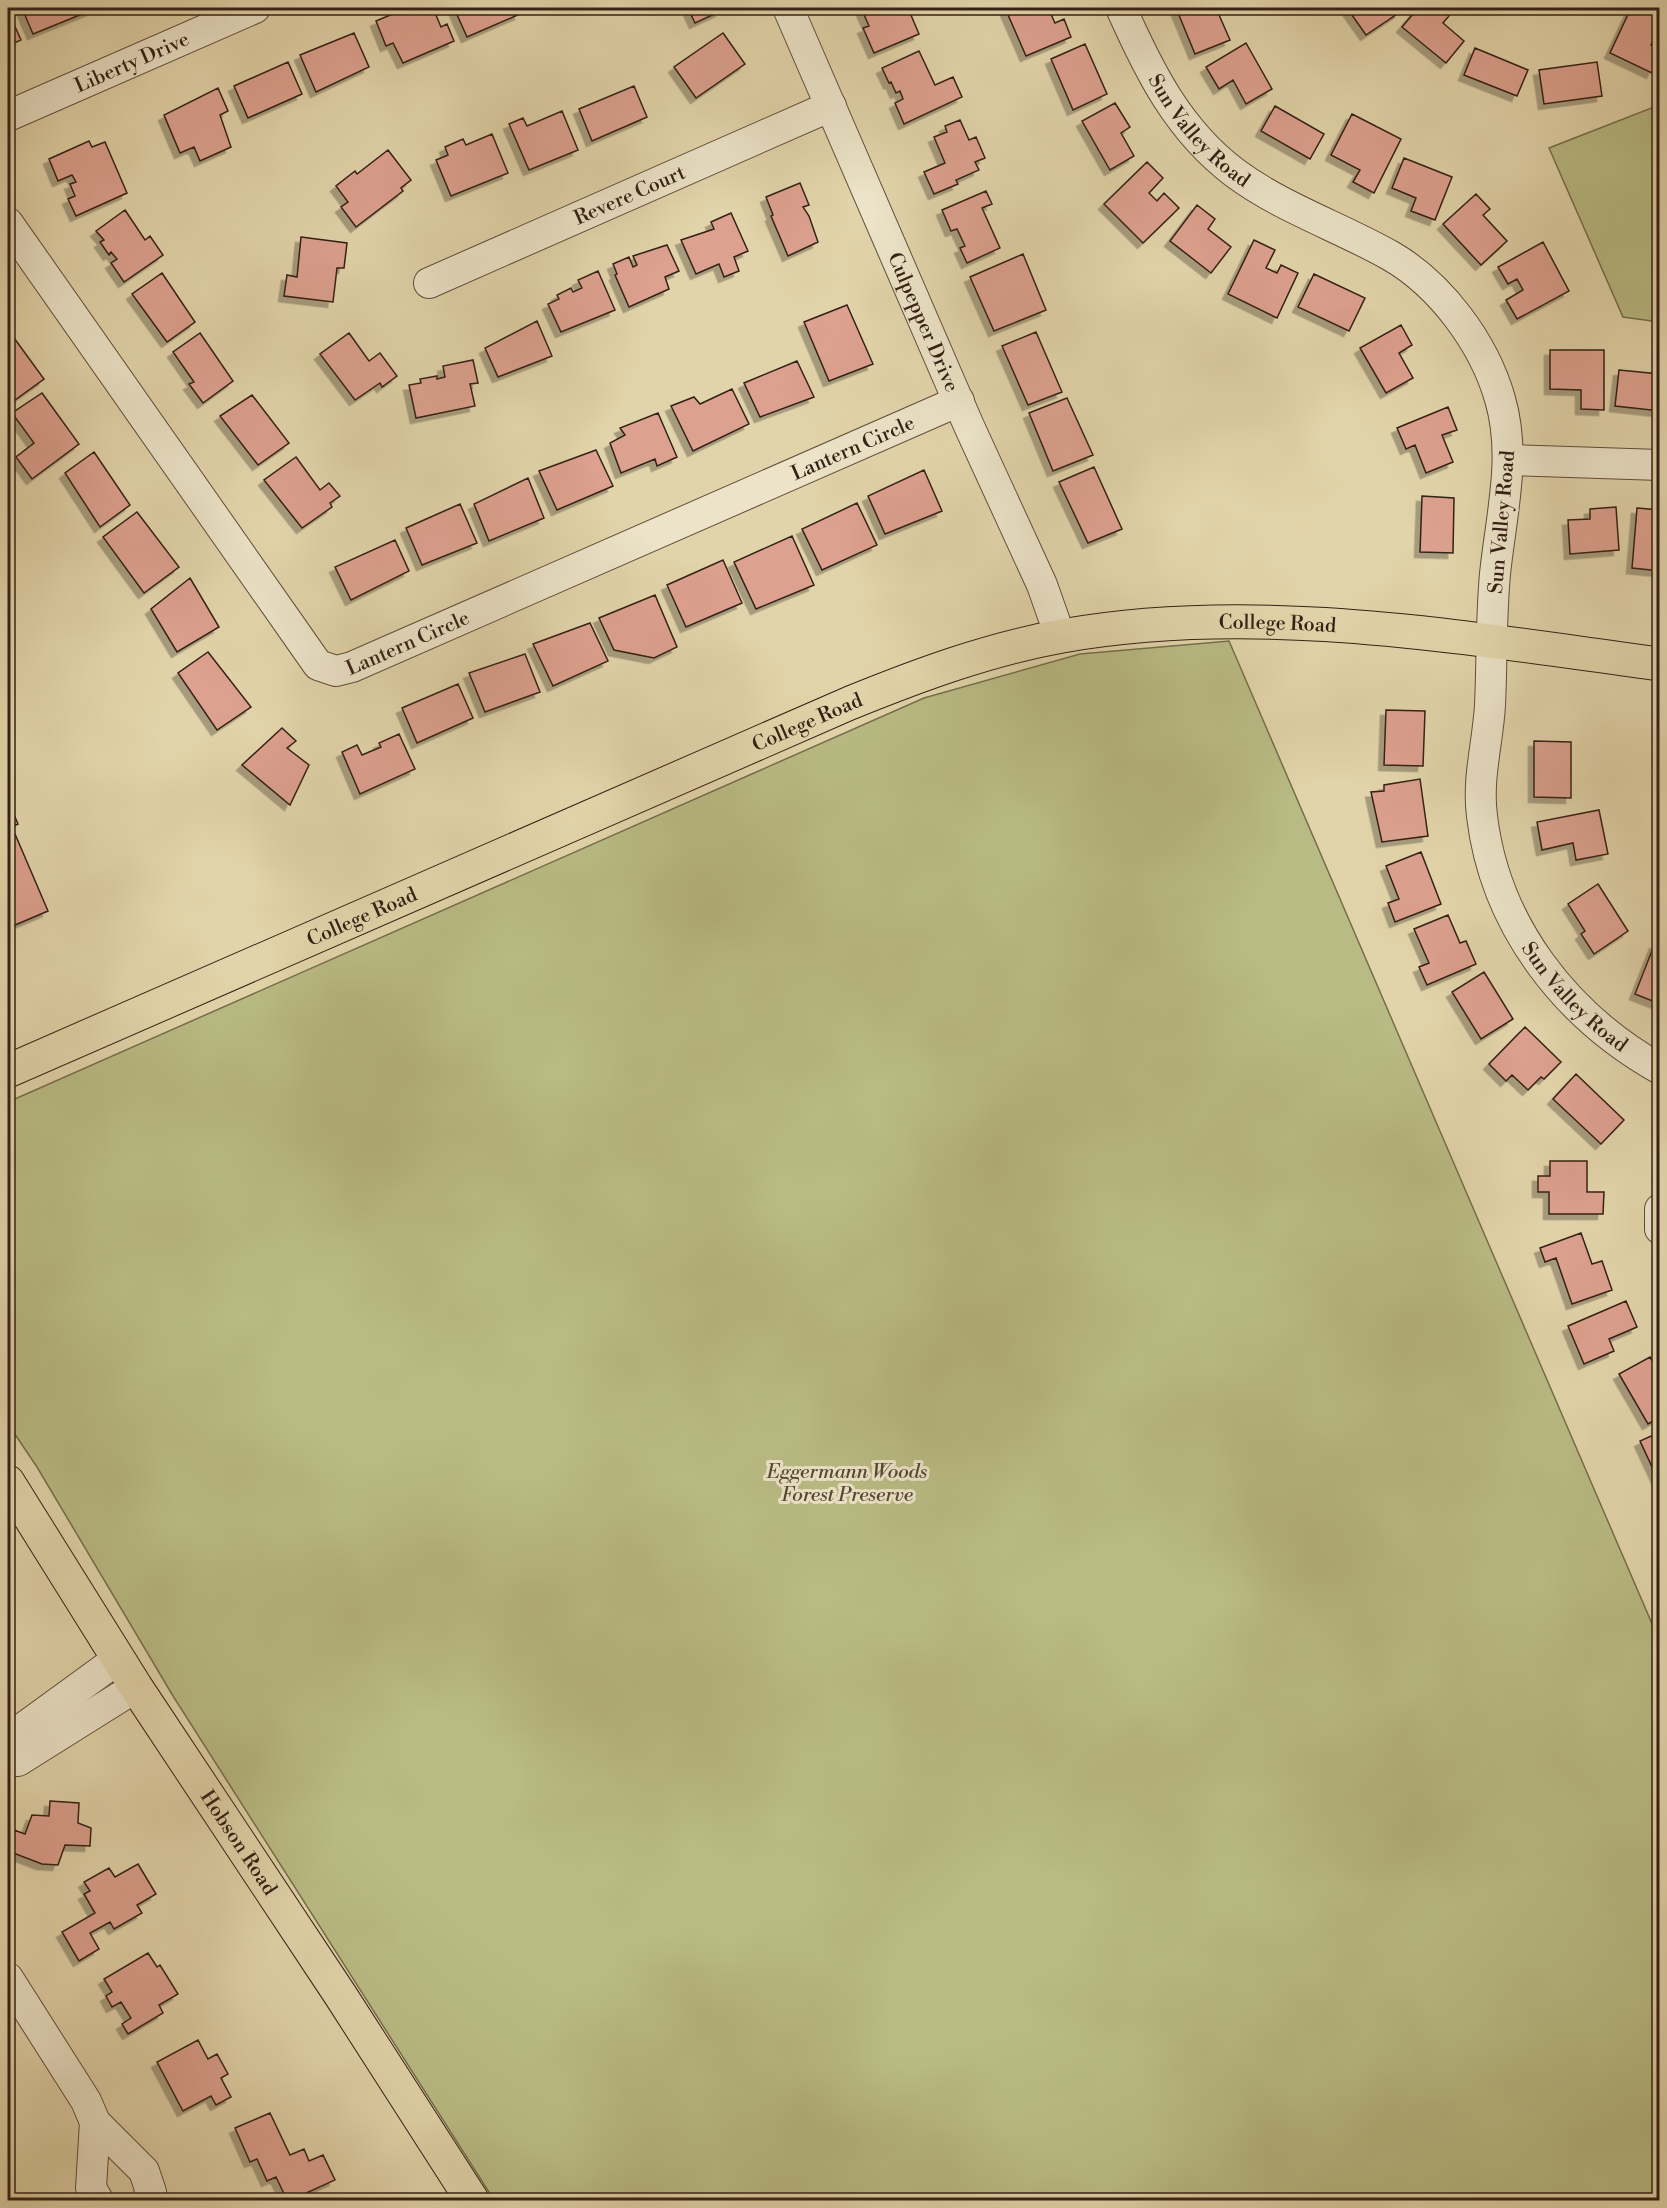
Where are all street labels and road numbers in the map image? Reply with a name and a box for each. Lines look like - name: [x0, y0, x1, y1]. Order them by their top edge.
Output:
- street label: Liberty Drive: [71, 27, 193, 99]
- street label: Sun Valley Road: [1142, 70, 1255, 194]
- street label: Revere Court: [571, 161, 689, 232]
- street label: Culpepper Drive: [881, 249, 964, 396]
- street label: Lantern Circle: [788, 411, 919, 487]
- street label: Sun Valley Road: [1484, 449, 1521, 595]
- street label: Lantern Circle: [343, 606, 474, 682]
- street label: College Road: [1219, 611, 1338, 639]
- street label: College Road: [749, 688, 867, 758]
- street label: College Road: [303, 883, 422, 953]
- street label: Sun Valley Road: [1515, 938, 1632, 1059]
- street label: Hobson Road: [194, 1786, 282, 1901]

